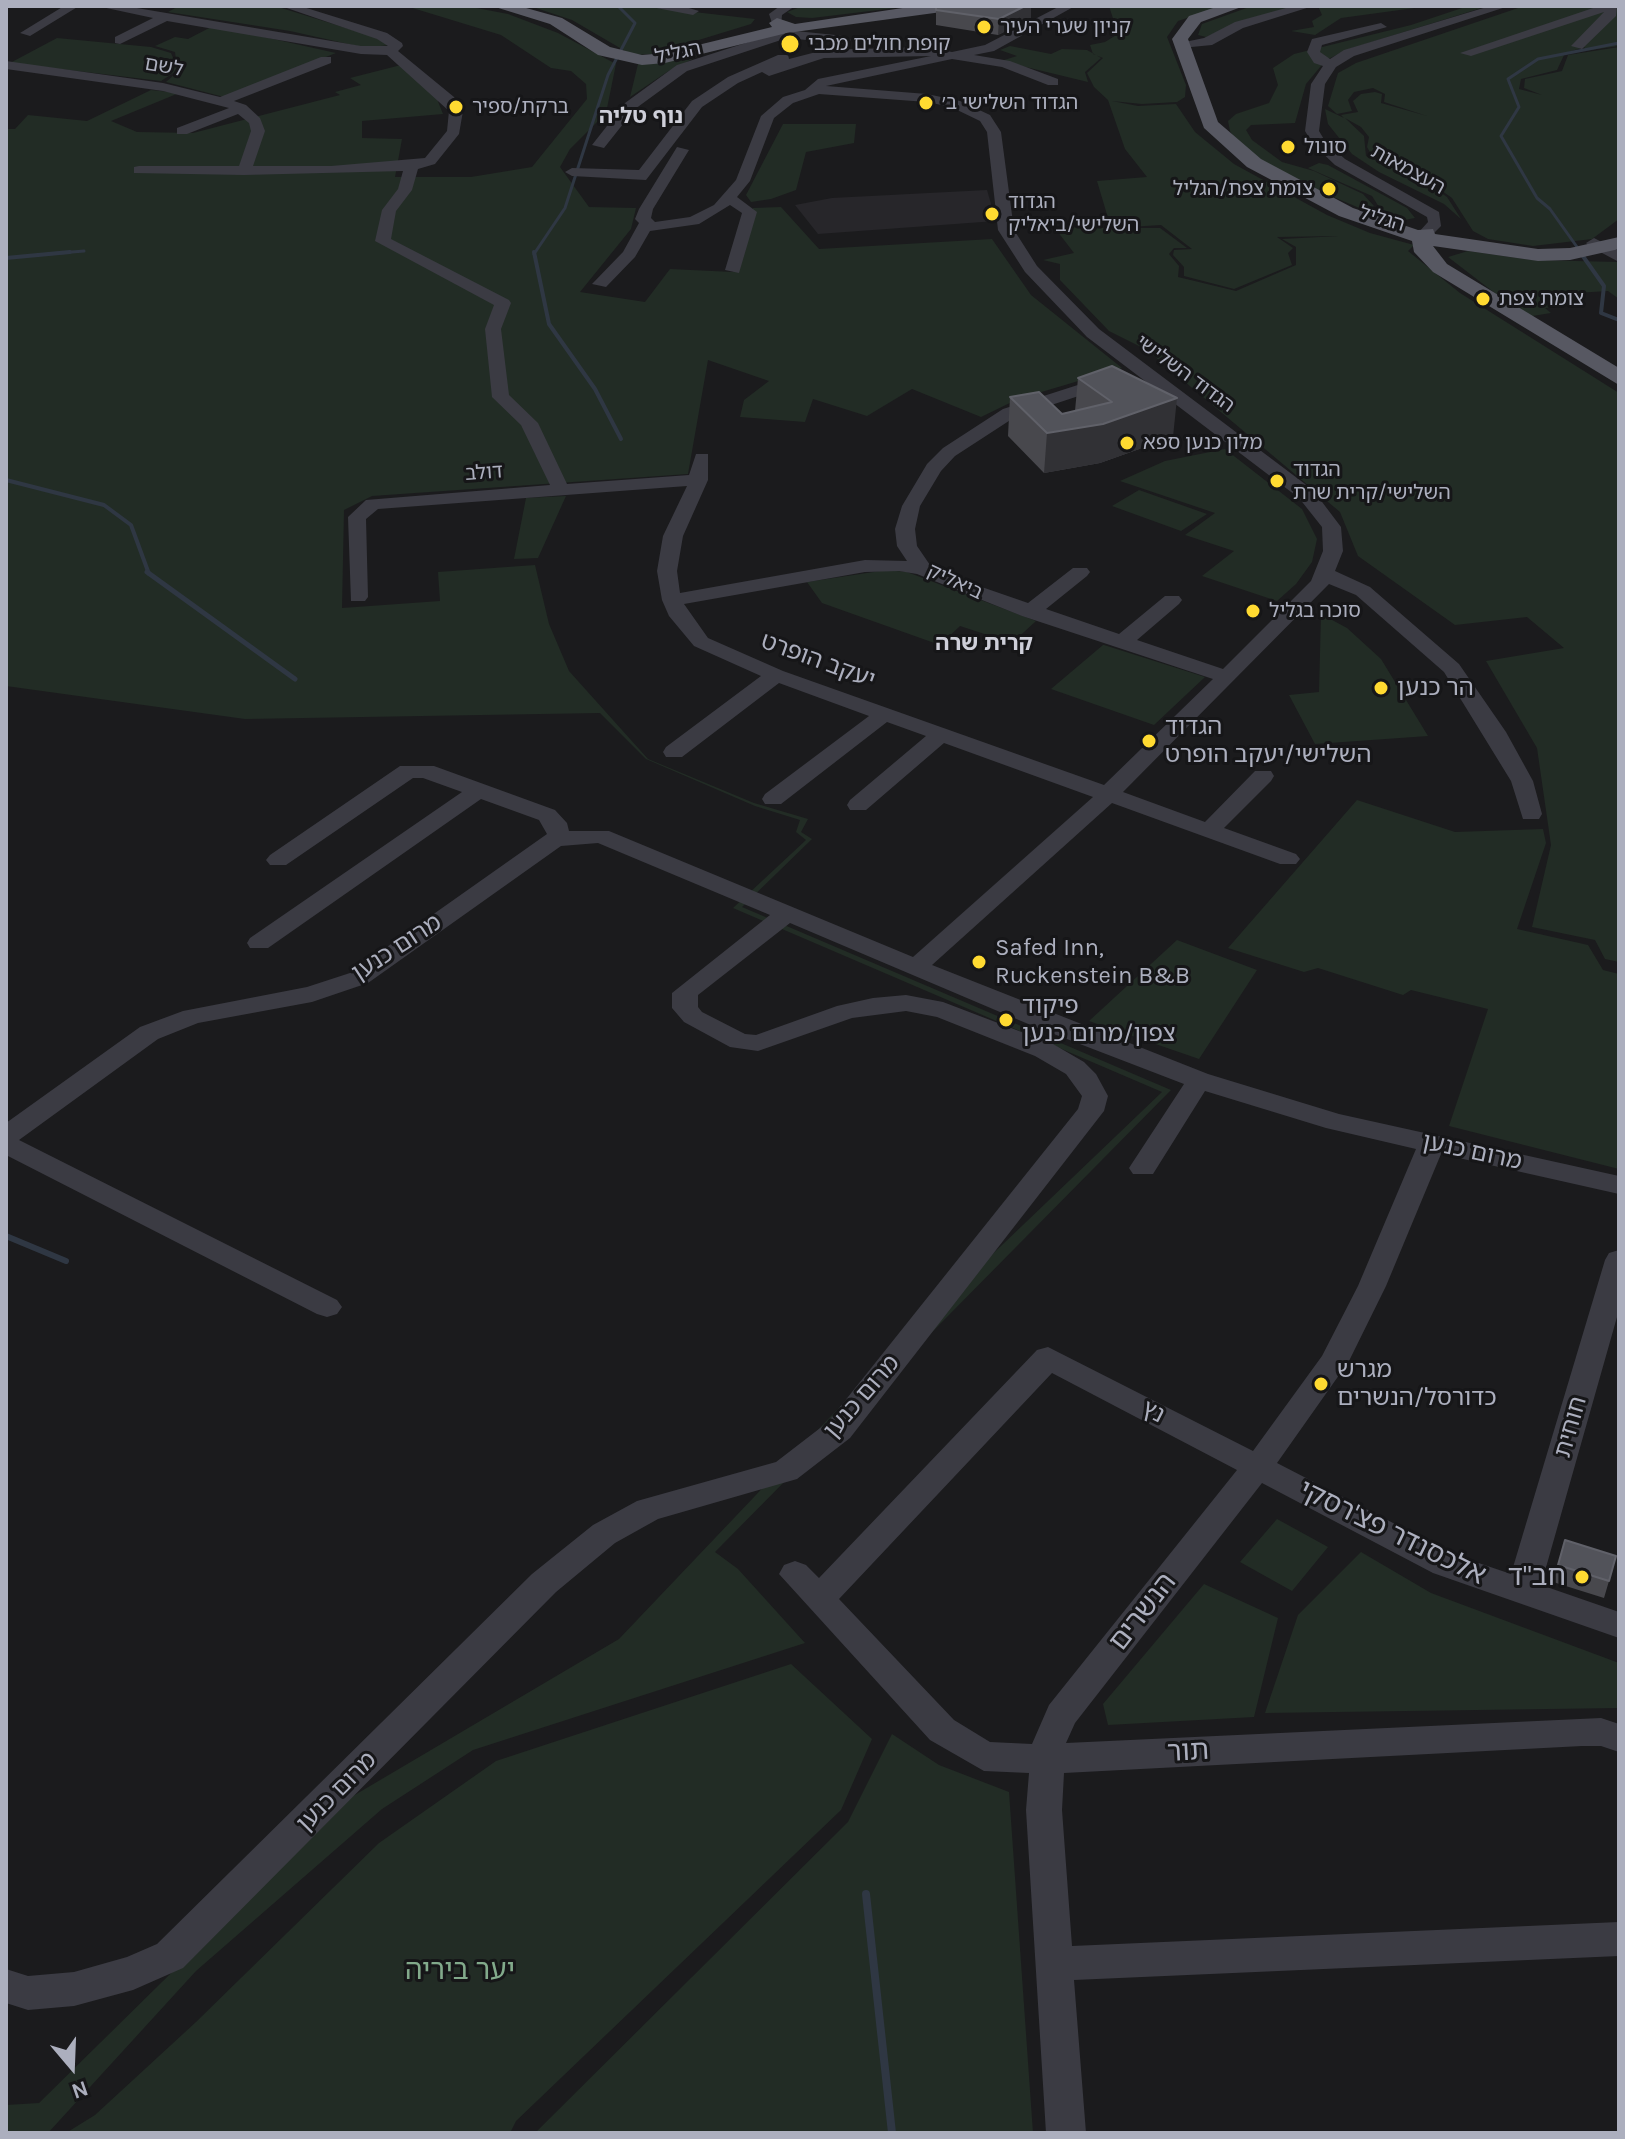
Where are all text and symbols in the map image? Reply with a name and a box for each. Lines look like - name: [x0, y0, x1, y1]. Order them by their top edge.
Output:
- place label: קניון שערי העיר: [1000, 15, 1131, 39]
- marker: קניון שערי העיר: [975, 18, 993, 36]
- place label: קופת חולים מכבי: [808, 32, 950, 56]
- marker: קופת חולים מכבי: [779, 33, 801, 55]
- street label: הגליל: [653, 36, 703, 70]
- street label: לשם: [143, 52, 185, 82]
- place label: הגדוד השלישי ב׳: [942, 91, 1078, 115]
- marker: הגדוד השלישי ב׳: [917, 94, 935, 112]
- place label: ברקת/ספיר: [472, 95, 569, 119]
- marker: ברקת/ספיר: [447, 98, 465, 116]
- district label: נוף טליה: [599, 104, 683, 130]
- place label: סונול: [1304, 135, 1347, 159]
- marker: סונול: [1279, 138, 1297, 156]
- street label: העצמאות: [1367, 140, 1449, 200]
- place label: צומת צפת/הגליל: [1173, 177, 1313, 201]
- marker: צומת צפת/הגליל: [1320, 180, 1338, 198]
- place label: הגדוד השלישי/ביאליק: [1008, 190, 1139, 237]
- street label: הגליל: [1356, 201, 1408, 237]
- marker: הגדוד השלישי/ביאליק: [983, 205, 1001, 223]
- place label: צומת צפת: [1499, 287, 1584, 311]
- marker: צומת צפת: [1474, 290, 1492, 308]
- street label: הגדוד השלישי: [1131, 330, 1239, 418]
- place label: מלון כנען ספא: [1143, 431, 1262, 455]
- marker: מלון כנען ספא: [1118, 434, 1136, 452]
- place label: הגדוד השלישי/קרית שרת: [1293, 458, 1451, 505]
- street label: דולב: [464, 460, 504, 486]
- marker: הגדוד השלישי/קרית שרת: [1268, 472, 1286, 490]
- street label: ביאליק: [923, 559, 987, 605]
- place label: סוכה בגליל: [1269, 599, 1361, 623]
- marker: סוכה בגליל: [1244, 602, 1262, 620]
- street label: יעקב הופרט: [757, 627, 879, 695]
- district label: קרית שרה: [935, 631, 1033, 657]
- place label: הר כנען: [1397, 674, 1474, 702]
- marker: הר כנען: [1372, 679, 1390, 697]
- place label: הגדוד השלישי/יעקב הופרט: [1165, 713, 1371, 769]
- marker: הגדוד השלישי/יעקב הופרט: [1140, 732, 1158, 750]
- street label: מרום כנען: [347, 908, 447, 988]
- place label: Safed Inn, Ruckenstein B&B: [995, 934, 1190, 990]
- marker: Safed Inn, Ruckenstein B&B: [970, 953, 988, 971]
- place label: פיקוד צפון/מרום כנען: [1022, 992, 1176, 1048]
- marker: פיקוד צפון/מרום כנען: [997, 1011, 1015, 1029]
- street label: מרום כנען: [1420, 1127, 1524, 1177]
- street label: מרום כנען: [818, 1349, 906, 1445]
- place label: מגרש כדורסל/הנשרים: [1337, 1356, 1497, 1412]
- marker: מגרש כדורסל/הנשרים: [1312, 1375, 1330, 1393]
- street label: חוחית: [1549, 1393, 1593, 1461]
- street label: נץ: [1137, 1394, 1169, 1430]
- street label: אלכסנדר פצ'רסקי: [1293, 1473, 1491, 1593]
- place label: חב"ד: [1508, 1560, 1566, 1594]
- street label: הנשרים: [1102, 1566, 1184, 1658]
- marker: חב"ד: [1573, 1568, 1591, 1586]
- street label: תור: [1166, 1734, 1210, 1770]
- street label: מרום כנען: [291, 1746, 383, 1838]
- park label: יער ביריה: [405, 1954, 515, 1988]
- north arrow: [32, 2027, 112, 2107]
- text: N: [68, 2075, 92, 2105]

